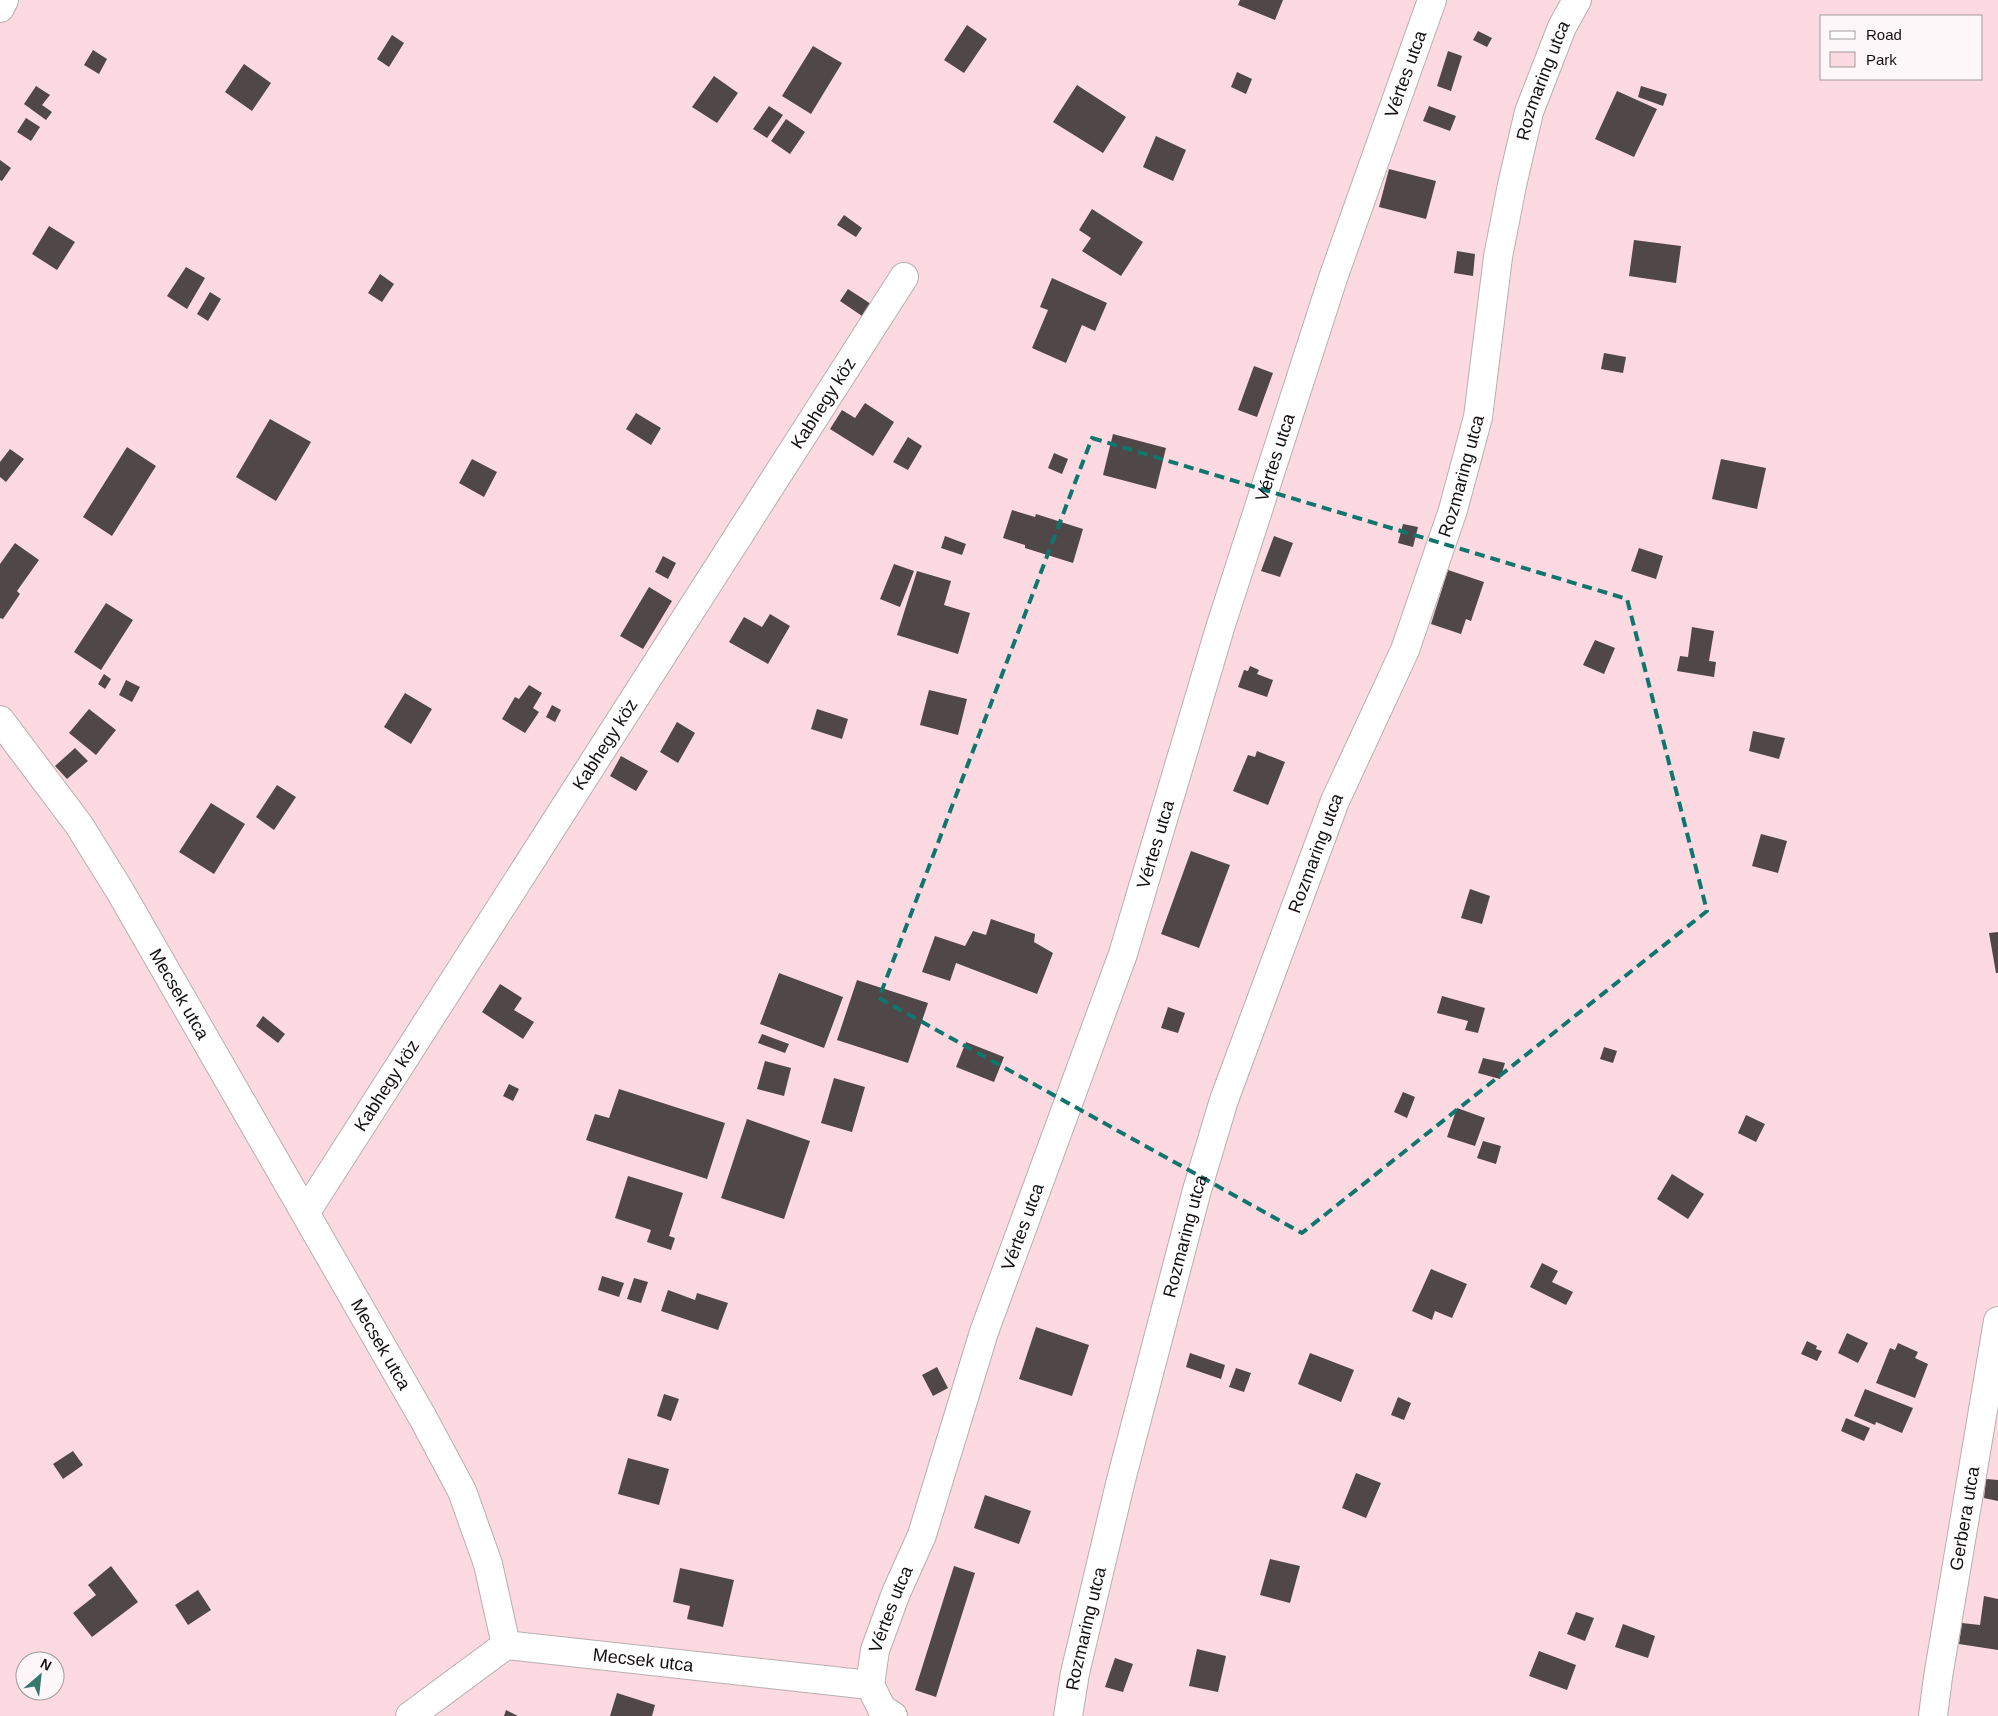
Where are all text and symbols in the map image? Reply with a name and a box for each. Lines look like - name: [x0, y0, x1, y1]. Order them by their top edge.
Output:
- legend: [1820, 15, 1983, 80]
- street label: Rozmaring utca: [1513, 16, 1574, 143]
- text: Road: [1866, 26, 1902, 43]
- street label: Vértes utca: [1381, 27, 1431, 120]
- text: Park: [1866, 51, 1897, 68]
- street label: Kabhegy köz: [787, 354, 860, 453]
- street label: Vértes utca: [1252, 410, 1299, 504]
- street label: Rozmaring utca: [1434, 412, 1488, 540]
- street label: Kabhegy köz: [569, 695, 642, 794]
- street label: Rozmaring utca: [1284, 789, 1348, 916]
- street label: Vértes utca: [1133, 797, 1178, 891]
- street label: Mecsek utca: [145, 945, 214, 1044]
- street label: Kabhegy köz: [350, 1036, 423, 1135]
- street label: Rozmaring utca: [1159, 1172, 1211, 1300]
- street label: Vértes utca: [998, 1180, 1048, 1273]
- street label: Mecsek utca: [347, 1296, 415, 1394]
- street label: Gerbera utca: [1946, 1464, 1983, 1572]
- street label: Vértes utca: [865, 1562, 917, 1655]
- street label: Rozmaring utca: [1062, 1564, 1110, 1692]
- street label: Mecsek utca: [592, 1645, 695, 1676]
- north arrow: [15, 1651, 65, 1701]
- text: N: [38, 1655, 54, 1674]

